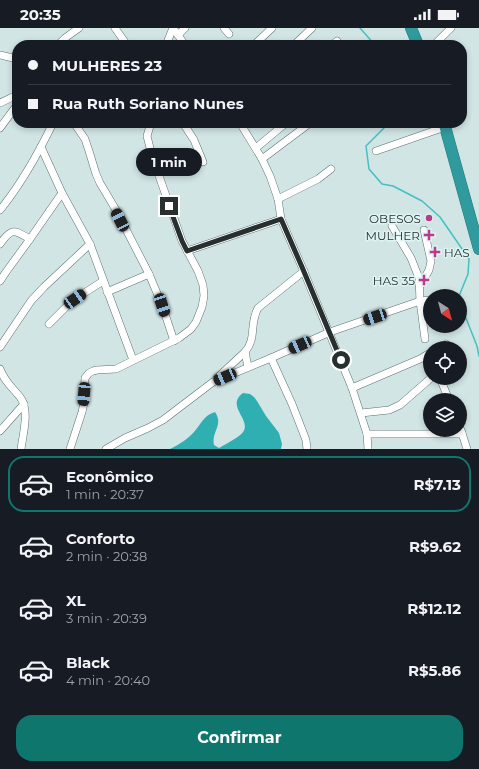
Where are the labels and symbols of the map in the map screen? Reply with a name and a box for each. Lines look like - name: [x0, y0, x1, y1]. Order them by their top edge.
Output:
- callout: 1 min: [136, 148, 202, 176]
- route end: [160, 197, 178, 215]
- car: [109, 207, 131, 233]
- place label: OBESOS: [369, 211, 421, 226]
- marker: OBESOS: [424, 213, 434, 223]
- place label: MULHER: [366, 228, 420, 243]
- marker: MULHER: [423, 229, 435, 241]
- place label: HAS: [444, 245, 470, 260]
- marker: HAS: [429, 246, 441, 258]
- place label: HAS 35: [373, 273, 415, 288]
- marker: HAS 35: [418, 274, 430, 286]
- car: [62, 287, 88, 311]
- north arrow: [423, 289, 467, 333]
- car: [153, 292, 171, 318]
- car: [362, 307, 388, 327]
- car: [287, 335, 313, 355]
- route start: [332, 351, 350, 369]
- car: [212, 367, 238, 387]
- car: [77, 382, 91, 406]

